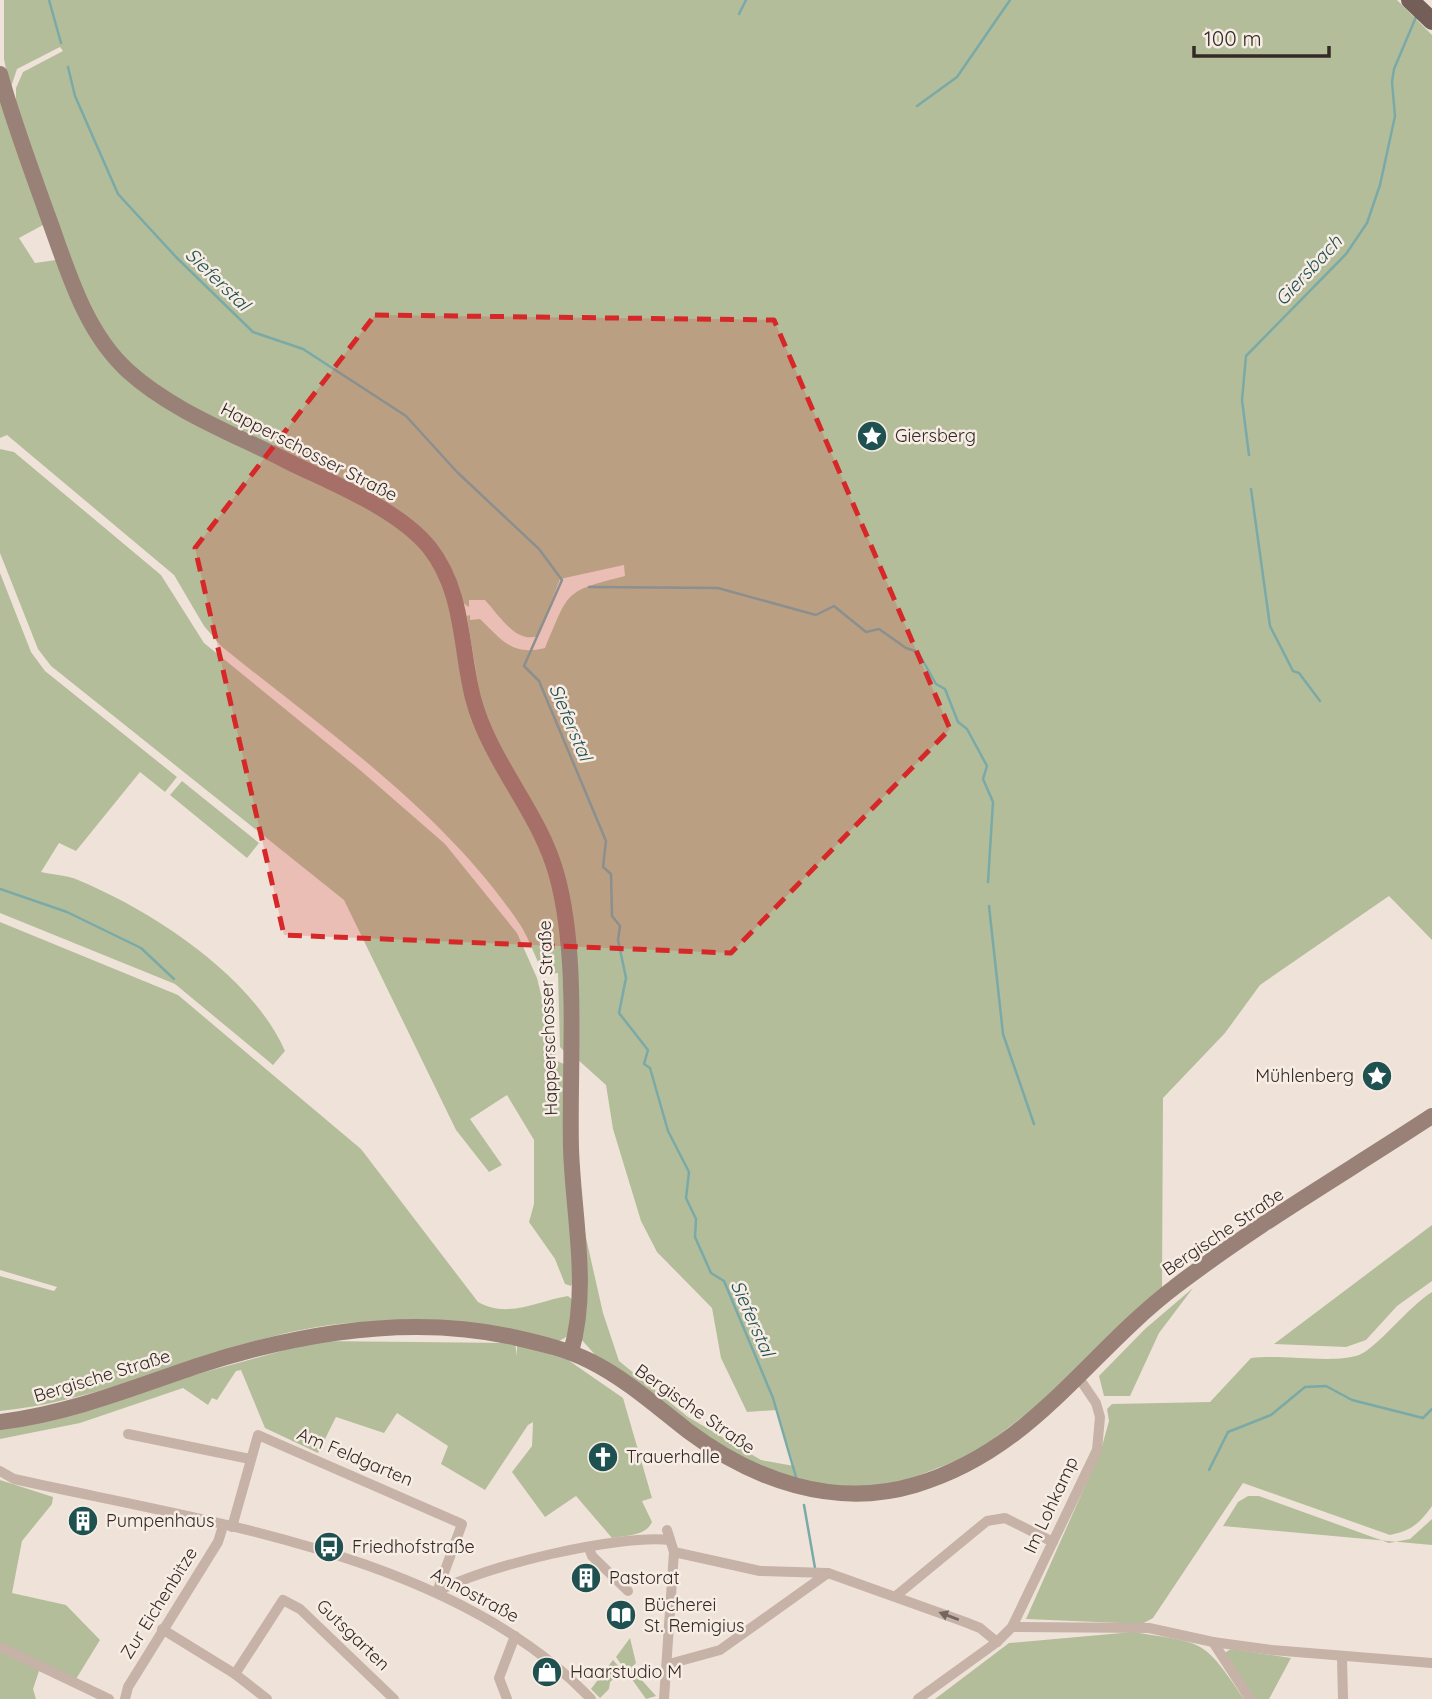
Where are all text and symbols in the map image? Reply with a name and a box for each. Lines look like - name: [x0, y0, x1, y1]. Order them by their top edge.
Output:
- scale bar: [1194, 14, 1329, 58]
- text: 100 m: [1204, 25, 1262, 51]
- water label: Giersbach: [1269, 229, 1348, 310]
- water label: Sieferstal: [181, 242, 257, 318]
- street label: Happerschosser Straße: [217, 397, 402, 506]
- place icon: Giersberg: [855, 419, 889, 453]
- place label: Giersberg: [895, 424, 976, 447]
- water label: Sieferstal: [544, 680, 599, 766]
- street label: Happerschosser Straße: [533, 920, 562, 1116]
- place icon: Mühlenberg: [1360, 1059, 1394, 1093]
- place label: Mühlenberg: [1255, 1064, 1354, 1087]
- street label: Bergische Straße: [1158, 1182, 1288, 1281]
- water label: Sieferstal: [726, 1276, 781, 1362]
- street label: Bergische Straße: [31, 1344, 173, 1407]
- street label: Bergische Straße: [631, 1359, 760, 1459]
- street label: Am Feldgarten: [294, 1422, 417, 1491]
- church icon: Trauerhalle: [586, 1440, 620, 1474]
- place label: Trauerhalle: [626, 1445, 720, 1468]
- street label: Im Lohkamp: [1018, 1453, 1083, 1557]
- building icon: Pumpenhaus: [66, 1504, 100, 1538]
- place label: Pumpenhaus: [106, 1509, 214, 1532]
- bus stop icon: Friedhofstraße: [312, 1530, 346, 1564]
- place label: Friedhofstraße: [352, 1535, 475, 1558]
- street label: Zur Eichenbitze: [115, 1543, 202, 1663]
- building icon: Pastorat: [569, 1561, 603, 1595]
- street label: Annostraße: [427, 1562, 523, 1627]
- place label: Pastorat: [609, 1566, 680, 1589]
- place label: Bücherei St. Remigius: [644, 1593, 745, 1637]
- street label: Gutsgarten: [312, 1594, 395, 1675]
- library icon: Bücherei St. Remigius: [604, 1598, 638, 1632]
- one-way arrow: [938, 1610, 959, 1621]
- shop icon: Haarstudio M: [530, 1655, 564, 1689]
- place label: Haarstudio M: [570, 1660, 682, 1683]

